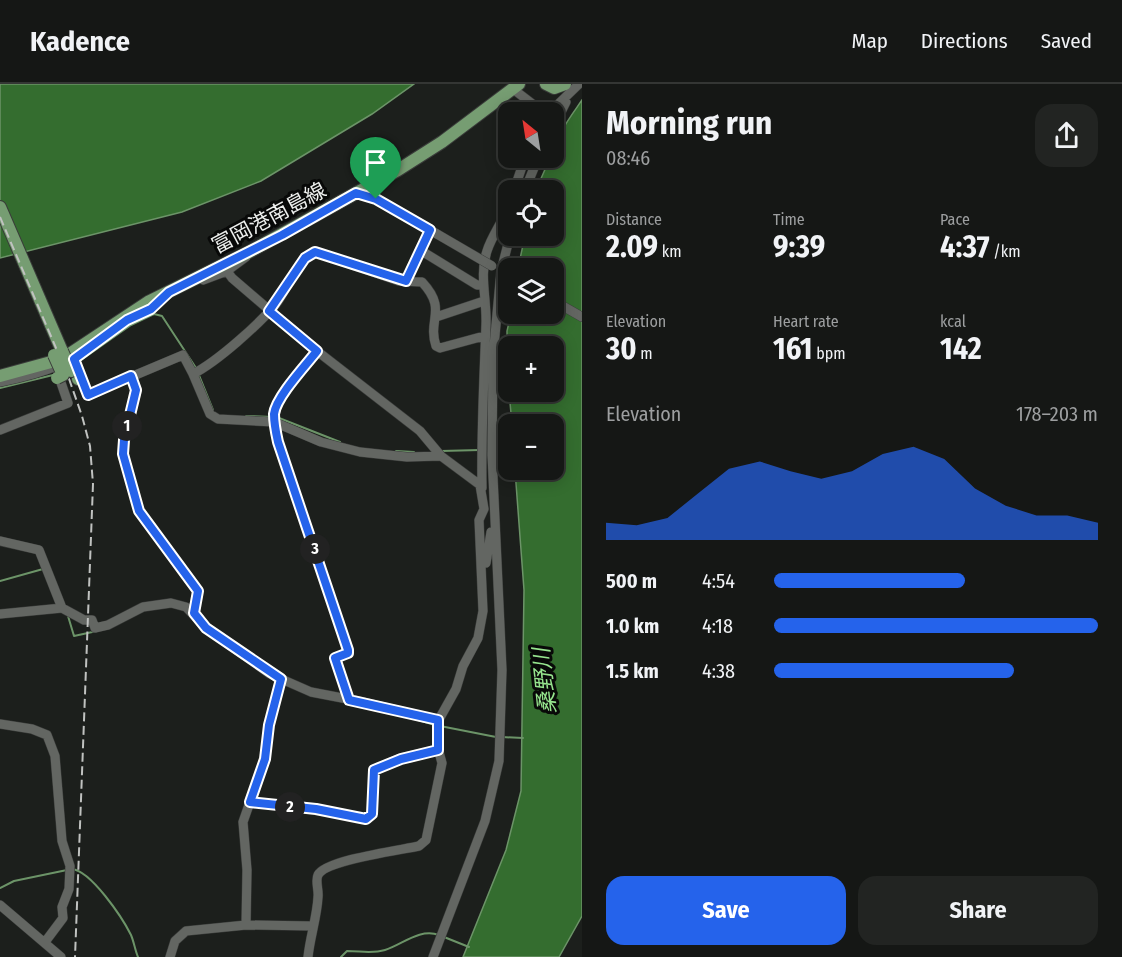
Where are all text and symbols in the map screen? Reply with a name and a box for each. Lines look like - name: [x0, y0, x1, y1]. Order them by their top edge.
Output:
- text: Kadence: [30, 25, 130, 58]
- text: Map: [851, 28, 888, 54]
- text: Directions: [921, 28, 1008, 54]
- text: Saved: [1041, 28, 1092, 54]
- north arrow: [498, 102, 564, 168]
- map controls: [498, 102, 564, 480]
- text: Morning run: [606, 103, 772, 143]
- button: share: [1035, 104, 1098, 167]
- pin: [350, 137, 401, 199]
- icon: arrive: [359, 146, 392, 179]
- text: 08:46: [606, 146, 650, 170]
- street label: 富岡港南島線: [207, 177, 331, 259]
- button: locate: [498, 180, 564, 246]
- text: Distance: [606, 210, 662, 229]
- text: Time: [773, 210, 805, 229]
- text: Pace: [940, 210, 970, 229]
- text: 2.09: [606, 229, 658, 265]
- text: 9:39: [773, 229, 825, 265]
- text: 4:37: [940, 229, 990, 265]
- text: km: [658, 242, 682, 261]
- text: /km: [990, 242, 1021, 261]
- button: layers: [498, 258, 564, 324]
- text: Elevation: [606, 312, 666, 331]
- text: Heart rate: [773, 312, 839, 331]
- text: kcal: [940, 312, 966, 331]
- text: 30: [606, 331, 637, 367]
- text: 161: [773, 331, 813, 367]
- text: 142: [940, 331, 982, 367]
- button: +: [498, 336, 564, 402]
- text: m: [637, 344, 653, 363]
- text: bpm: [813, 344, 846, 363]
- text: Elevation: [606, 402, 681, 426]
- text: 178–203 m: [1016, 402, 1098, 426]
- pin: 1: [112, 411, 142, 441]
- button: −: [498, 414, 564, 480]
- text: 1: [124, 416, 130, 435]
- pin: 3: [300, 534, 330, 564]
- text: 3: [311, 539, 319, 558]
- text: 500 m: [606, 569, 657, 593]
- text: 4:54: [702, 569, 735, 593]
- text: 1.0 km: [606, 614, 659, 638]
- text: 4:18: [702, 614, 733, 638]
- water label: 桑野川: [527, 645, 561, 715]
- text: 1.5 km: [606, 659, 659, 683]
- text: 4:38: [702, 659, 735, 683]
- pin: 2: [275, 792, 305, 822]
- text: 2: [286, 797, 294, 816]
- button: Save: [606, 876, 846, 945]
- button: Share: [858, 876, 1098, 945]

